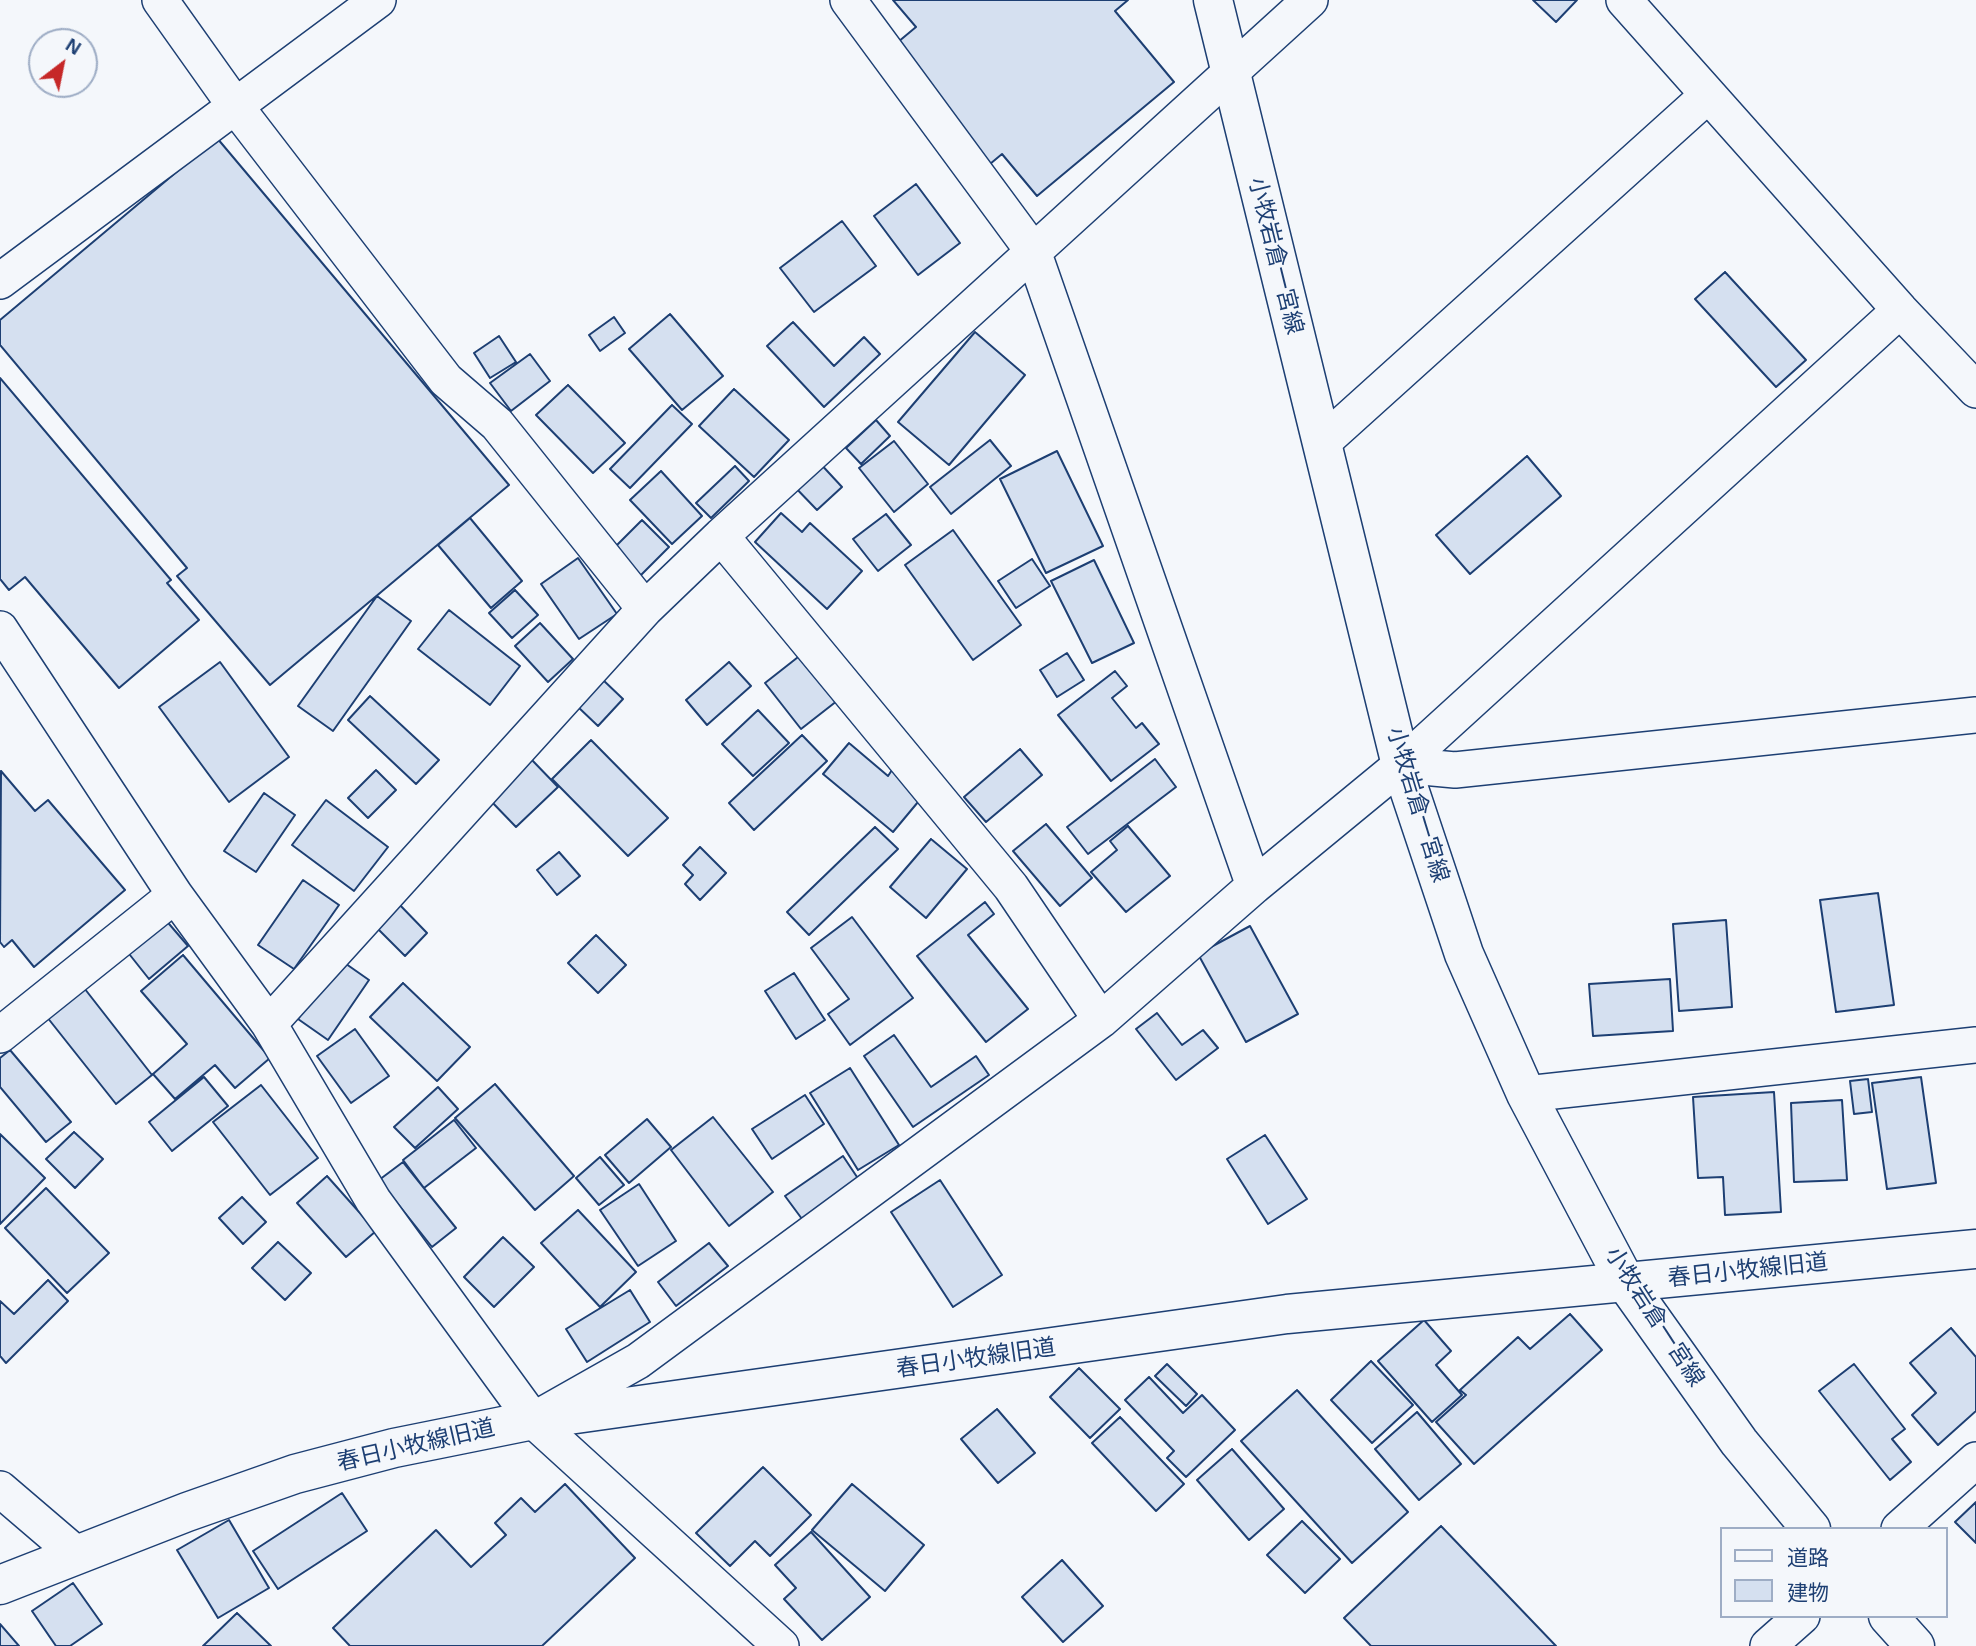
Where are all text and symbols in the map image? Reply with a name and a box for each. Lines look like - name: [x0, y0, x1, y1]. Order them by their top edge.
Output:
- north arrow: [28, 28, 98, 98]
- text: N: [62, 34, 85, 59]
- street label: 小牧岩倉一宮線: [1242, 175, 1308, 337]
- street label: 小牧岩倉一宮線: [1380, 724, 1454, 886]
- street label: 小牧岩倉一宮線: [1599, 1242, 1709, 1392]
- street label: 春日小牧線旧道: [1666, 1249, 1830, 1293]
- street label: 春日小牧線旧道: [894, 1334, 1058, 1384]
- street label: 春日小牧線旧道: [334, 1414, 498, 1478]
- legend: [1720, 1527, 1948, 1618]
- text: 道路: [1787, 1546, 1829, 1569]
- text: 建物: [1787, 1581, 1829, 1604]

